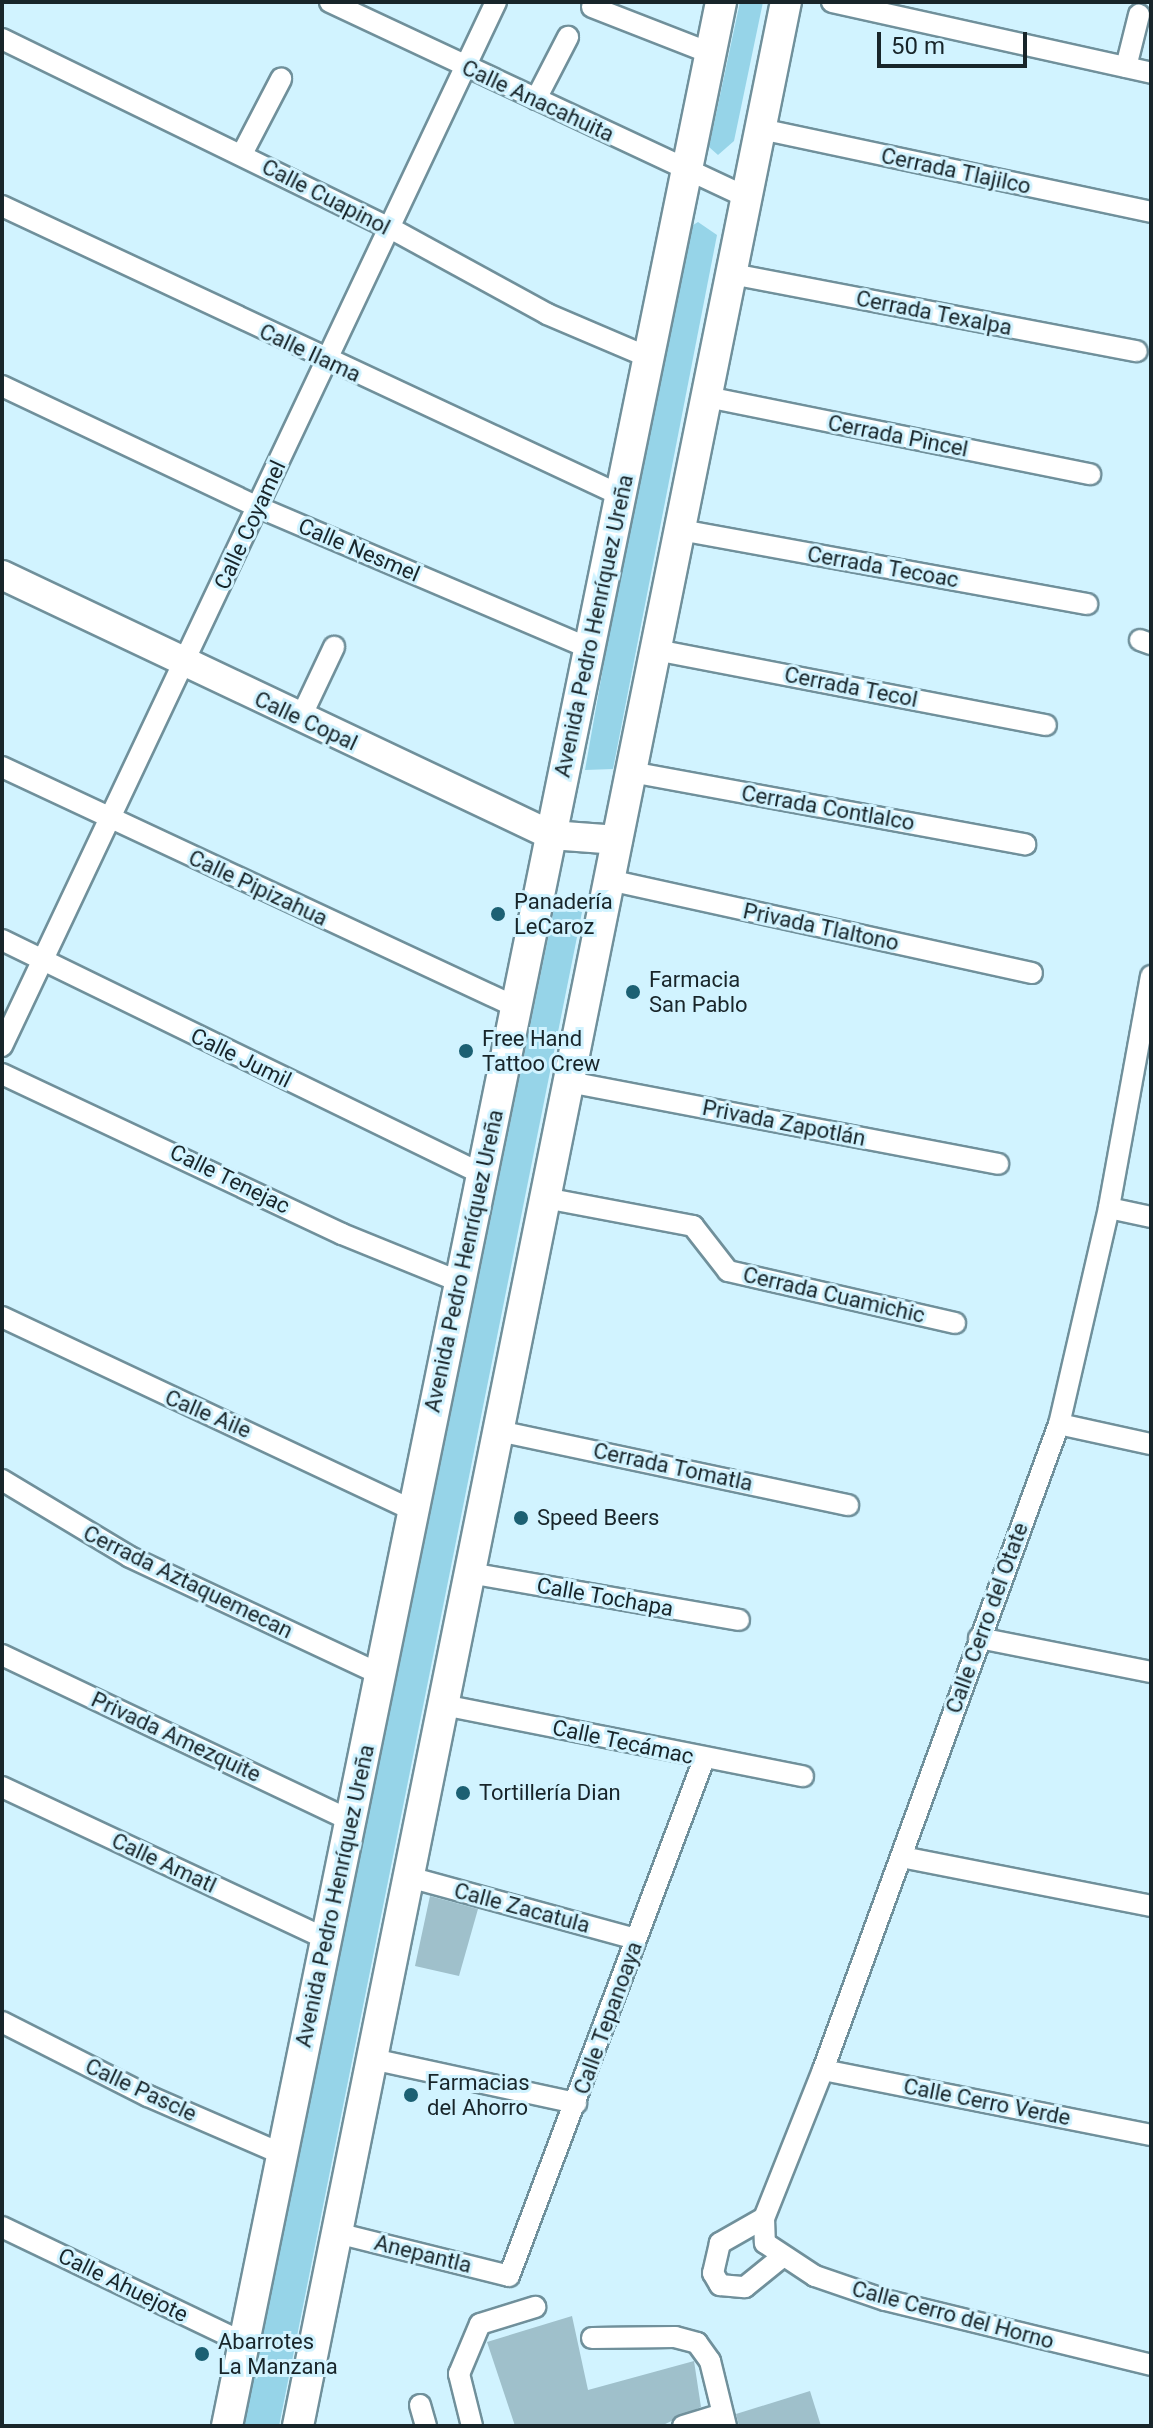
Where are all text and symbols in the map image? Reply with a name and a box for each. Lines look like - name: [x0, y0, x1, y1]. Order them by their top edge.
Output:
- scale bar: [881, 16, 1031, 66]
- text: 50 m: [891, 32, 945, 60]
- street label: Calle Anacahuita: [458, 54, 618, 148]
- street label: Cerrada Tlajilco: [879, 142, 1033, 200]
- street label: Calle Cuapinol: [258, 153, 394, 241]
- street label: Cerrada Texalpa: [854, 285, 1014, 341]
- street label: Calle Ilama: [255, 318, 365, 388]
- street label: Cerrada Pincel: [826, 409, 970, 463]
- street label: Calle Coyamel: [209, 456, 291, 594]
- street label: Avenida Pedro Henríquez Ureña: [549, 472, 639, 780]
- street label: Calle Nesmel: [294, 513, 424, 587]
- street label: Cerrada Tecoac: [805, 541, 961, 593]
- street label: Cerrada Tecol: [782, 661, 920, 713]
- street label: Calle Copal: [250, 686, 362, 756]
- street label: Cerrada Contlalco: [739, 780, 917, 836]
- street label: Calle Pipizahua: [184, 844, 332, 932]
- place label: Panadería LeCaroz: [514, 888, 613, 940]
- street label: Privada Tlaltono: [740, 898, 902, 956]
- marker: Panadería LeCaroz: [489, 905, 507, 923]
- place label: Farmacia San Pablo: [649, 966, 748, 1018]
- marker: Farmacia San Pablo: [624, 983, 642, 1001]
- street label: Calle Jumil: [187, 1022, 295, 1094]
- place label: Free Hand Tattoo Crew: [482, 1025, 600, 1076]
- marker: Free Hand Tattoo Crew: [457, 1042, 475, 1060]
- street label: Privada Zapotlán: [700, 1094, 868, 1152]
- street label: Avenida Pedro Henríquez Ureña: [419, 1107, 509, 1415]
- street label: Calle Tenejac: [166, 1139, 294, 1219]
- street label: Cerrada Cuamichic: [741, 1261, 927, 1329]
- street label: Calle Aile: [161, 1384, 255, 1444]
- street label: Cerrada Tomatla: [591, 1437, 755, 1497]
- place label: Speed Beers: [537, 1505, 659, 1531]
- marker: Speed Beers: [512, 1509, 530, 1527]
- street label: Calle Cerro del Otate: [940, 1519, 1034, 1717]
- street label: Cerrada Aztaquemecan: [79, 1520, 297, 1644]
- street label: Calle Tochapa: [534, 1572, 676, 1622]
- street label: Privada Amezquite: [87, 1686, 265, 1788]
- street label: Calle Tecámac: [550, 1714, 696, 1770]
- street label: Avenida Pedro Henríquez Ureña: [290, 1742, 380, 2050]
- place label: Tortillería Dian: [479, 1780, 621, 1806]
- marker: Tortillería Dian: [454, 1784, 472, 1802]
- street label: Calle Amatl: [108, 1827, 220, 1899]
- street label: Calle Zacatula: [451, 1877, 593, 1939]
- street label: Calle Tepanoaya: [568, 1938, 648, 2098]
- street label: Calle Pascle: [81, 2053, 201, 2127]
- place label: Farmacias del Ahorro: [427, 2069, 530, 2120]
- street label: Calle Cerro Verde: [901, 2073, 1073, 2131]
- marker: Farmacias del Ahorro: [402, 2086, 420, 2104]
- street label: Anepantla: [372, 2229, 474, 2279]
- street label: Calle Ahuejote: [54, 2242, 192, 2328]
- street label: Calle Cerro del Horno: [849, 2275, 1057, 2355]
- place label: Abarrotes La Manzana: [218, 2328, 338, 2380]
- marker: Abarrotes La Manzana: [193, 2345, 211, 2363]

